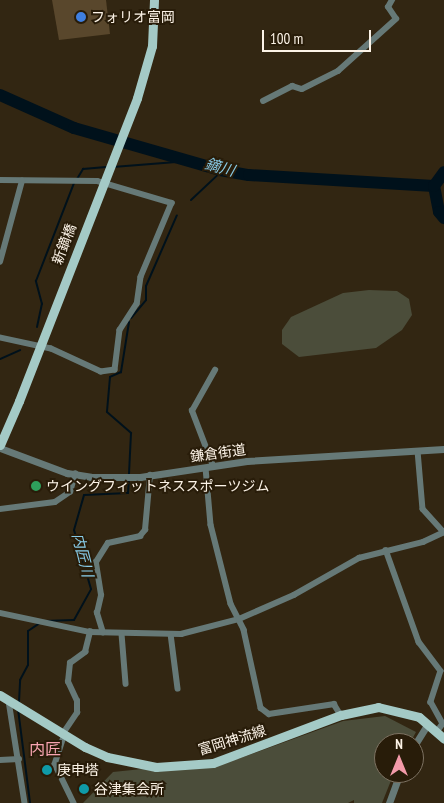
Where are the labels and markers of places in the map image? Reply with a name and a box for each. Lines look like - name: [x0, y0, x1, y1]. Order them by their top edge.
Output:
- place label: フォリオ富岡: [91, 9, 175, 25]
- marker: フォリオ富岡: [75, 11, 87, 23]
- place label: ウイングフィットネススポーツジム: [46, 478, 270, 494]
- marker: ウイングフィットネススポーツジム: [30, 480, 42, 492]
- place label: 庚申塔: [57, 762, 99, 778]
- marker: 庚申塔: [41, 764, 53, 776]
- place label: 谷津集会所: [94, 781, 164, 797]
- marker: 谷津集会所: [78, 783, 90, 795]

